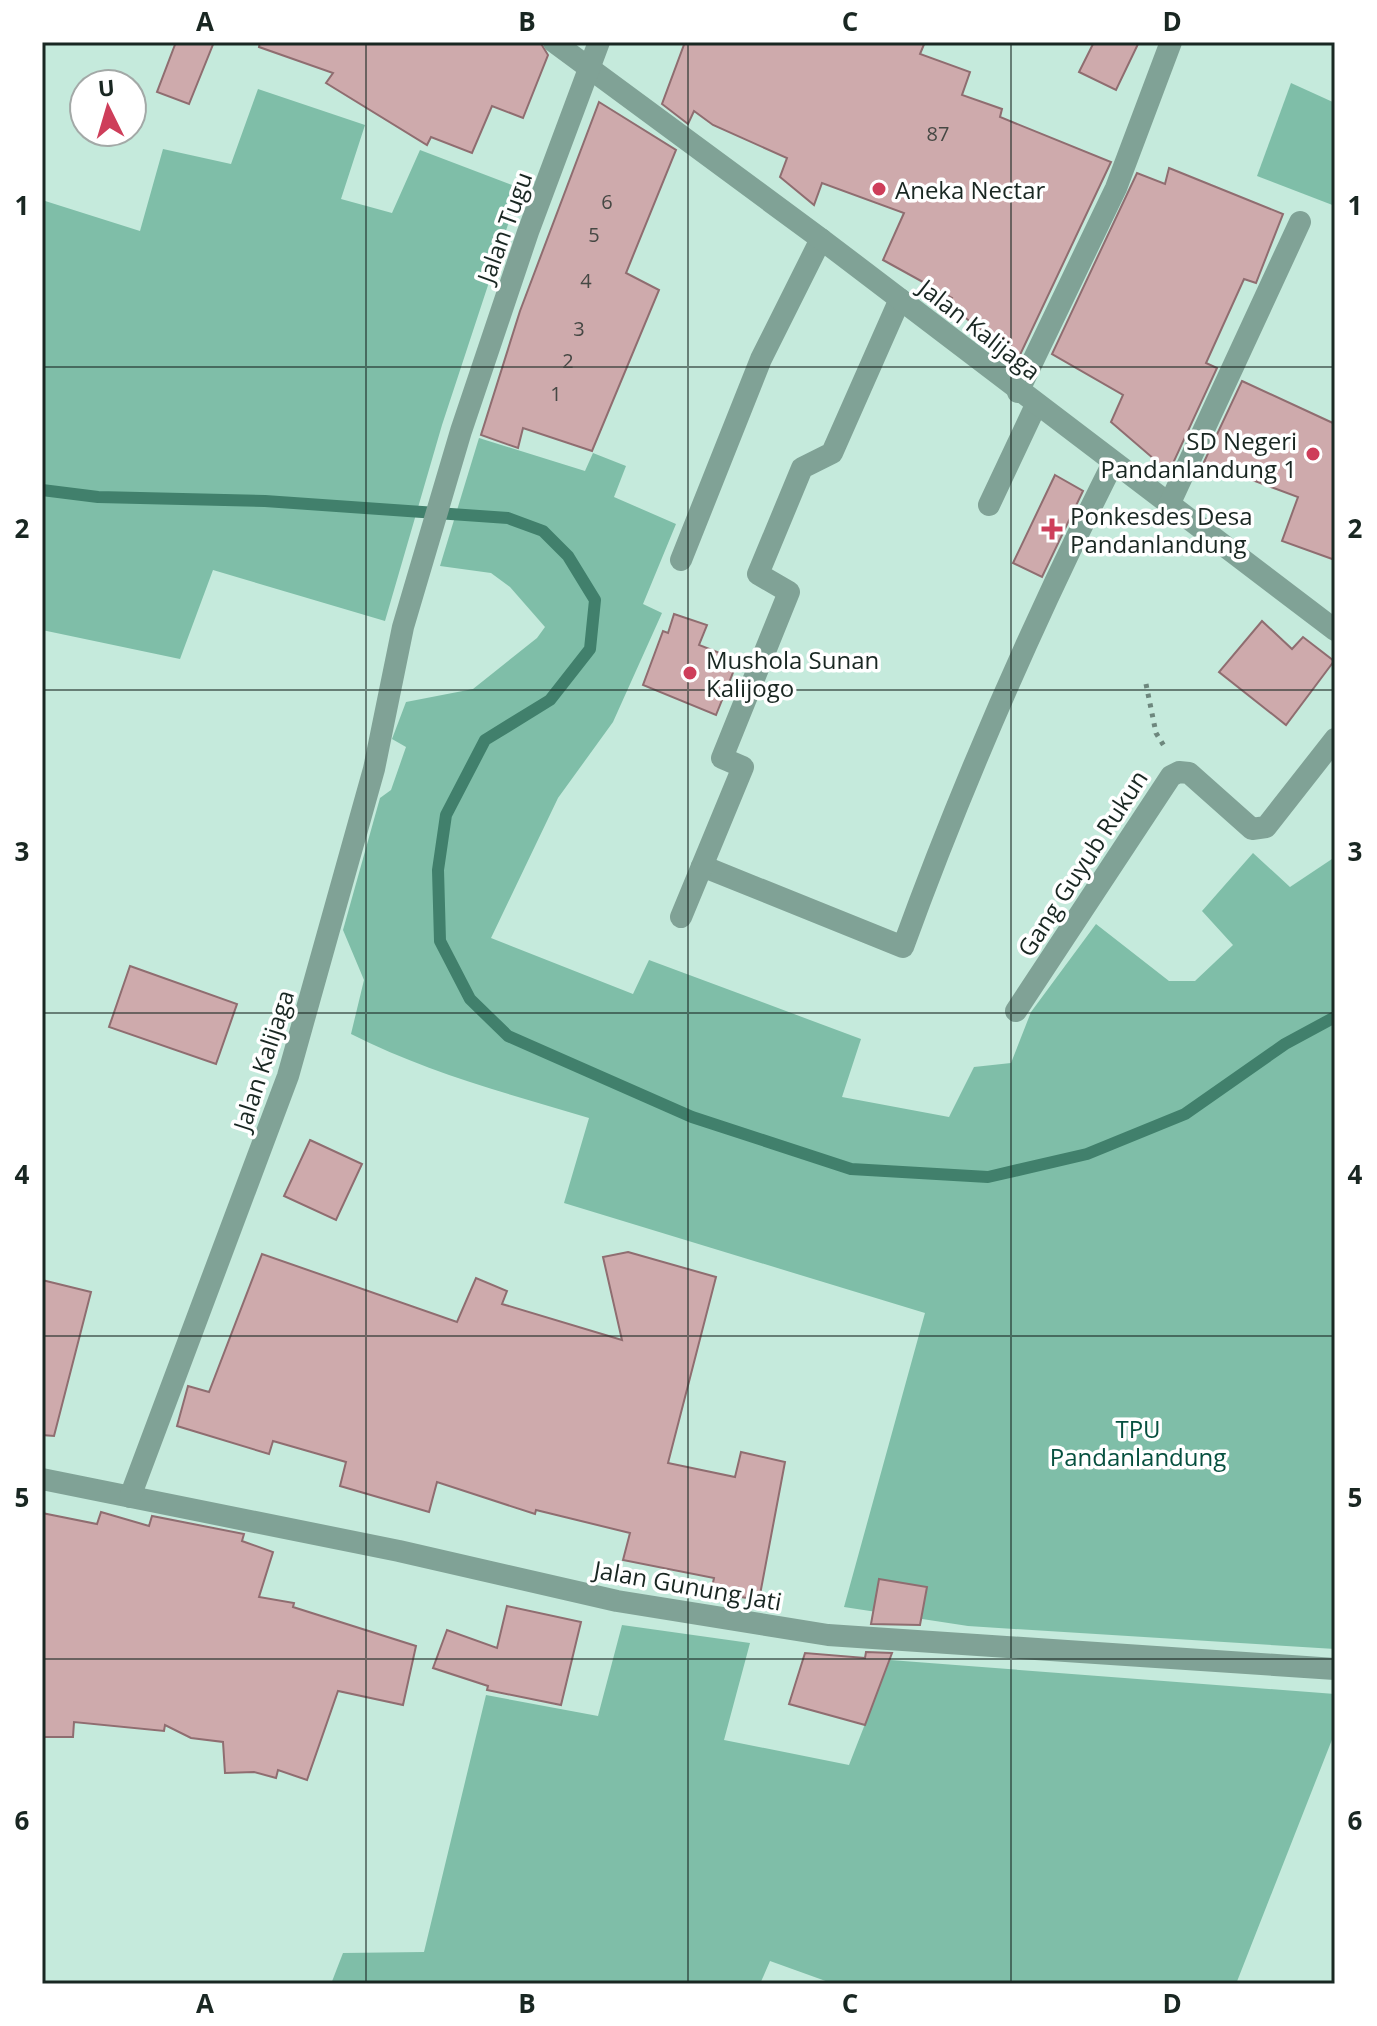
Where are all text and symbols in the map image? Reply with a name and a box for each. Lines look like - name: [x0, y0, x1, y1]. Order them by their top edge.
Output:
- text: A: [196, 3, 214, 39]
- text: B: [518, 3, 536, 39]
- text: C: [842, 3, 858, 39]
- text: D: [1162, 3, 1182, 39]
- north arrow: [68, 68, 148, 148]
- text: U: [97, 71, 116, 103]
- house number: 87: [927, 120, 949, 147]
- street label: Jalan Tugu: [468, 167, 539, 289]
- place label: Aneka Nectar: [895, 173, 1045, 206]
- marker: Aneka Nectar: [870, 180, 888, 198]
- text: 1: [15, 187, 29, 223]
- text: 1: [1348, 187, 1362, 223]
- house number: 6: [601, 188, 613, 215]
- house number: 5: [588, 221, 600, 248]
- house number: 4: [580, 267, 592, 294]
- street label: Jalan Kalijaga: [911, 270, 1048, 387]
- house number: 3: [573, 315, 585, 342]
- house number: 2: [562, 347, 574, 374]
- house number: 1: [550, 380, 562, 407]
- place label: SD Negeri Pandanlandung 1: [1101, 424, 1297, 485]
- marker: SD Negeri Pandanlandung 1: [1304, 445, 1322, 463]
- place label: Ponkesdes Desa Pandanlandung: [1070, 499, 1253, 560]
- text: 2: [15, 510, 30, 546]
- text: 2: [1348, 510, 1363, 546]
- marker: Ponkesdes Desa Pandanlandung: [1041, 518, 1063, 540]
- place label: Mushola Sunan Kalijogo: [706, 643, 879, 704]
- marker: Mushola Sunan Kalijogo: [681, 664, 699, 682]
- street label: Gang Guyub Rukun: [1009, 763, 1155, 963]
- text: 3: [15, 833, 29, 869]
- text: 3: [1348, 833, 1362, 869]
- street label: Jalan Kalijaga: [224, 985, 301, 1136]
- text: 4: [15, 1156, 30, 1192]
- text: 4: [1348, 1156, 1363, 1192]
- park label: TPU Pandanlandung: [1050, 1412, 1226, 1473]
- text: 5: [15, 1479, 29, 1515]
- text: 5: [1348, 1479, 1362, 1515]
- street label: Jalan Gunung Jati: [590, 1552, 784, 1618]
- text: 6: [15, 1802, 30, 1838]
- text: 6: [1348, 1802, 1363, 1838]
- text: A: [196, 1985, 214, 2021]
- text: B: [518, 1985, 536, 2021]
- text: C: [842, 1985, 858, 2021]
- text: D: [1162, 1985, 1182, 2021]

